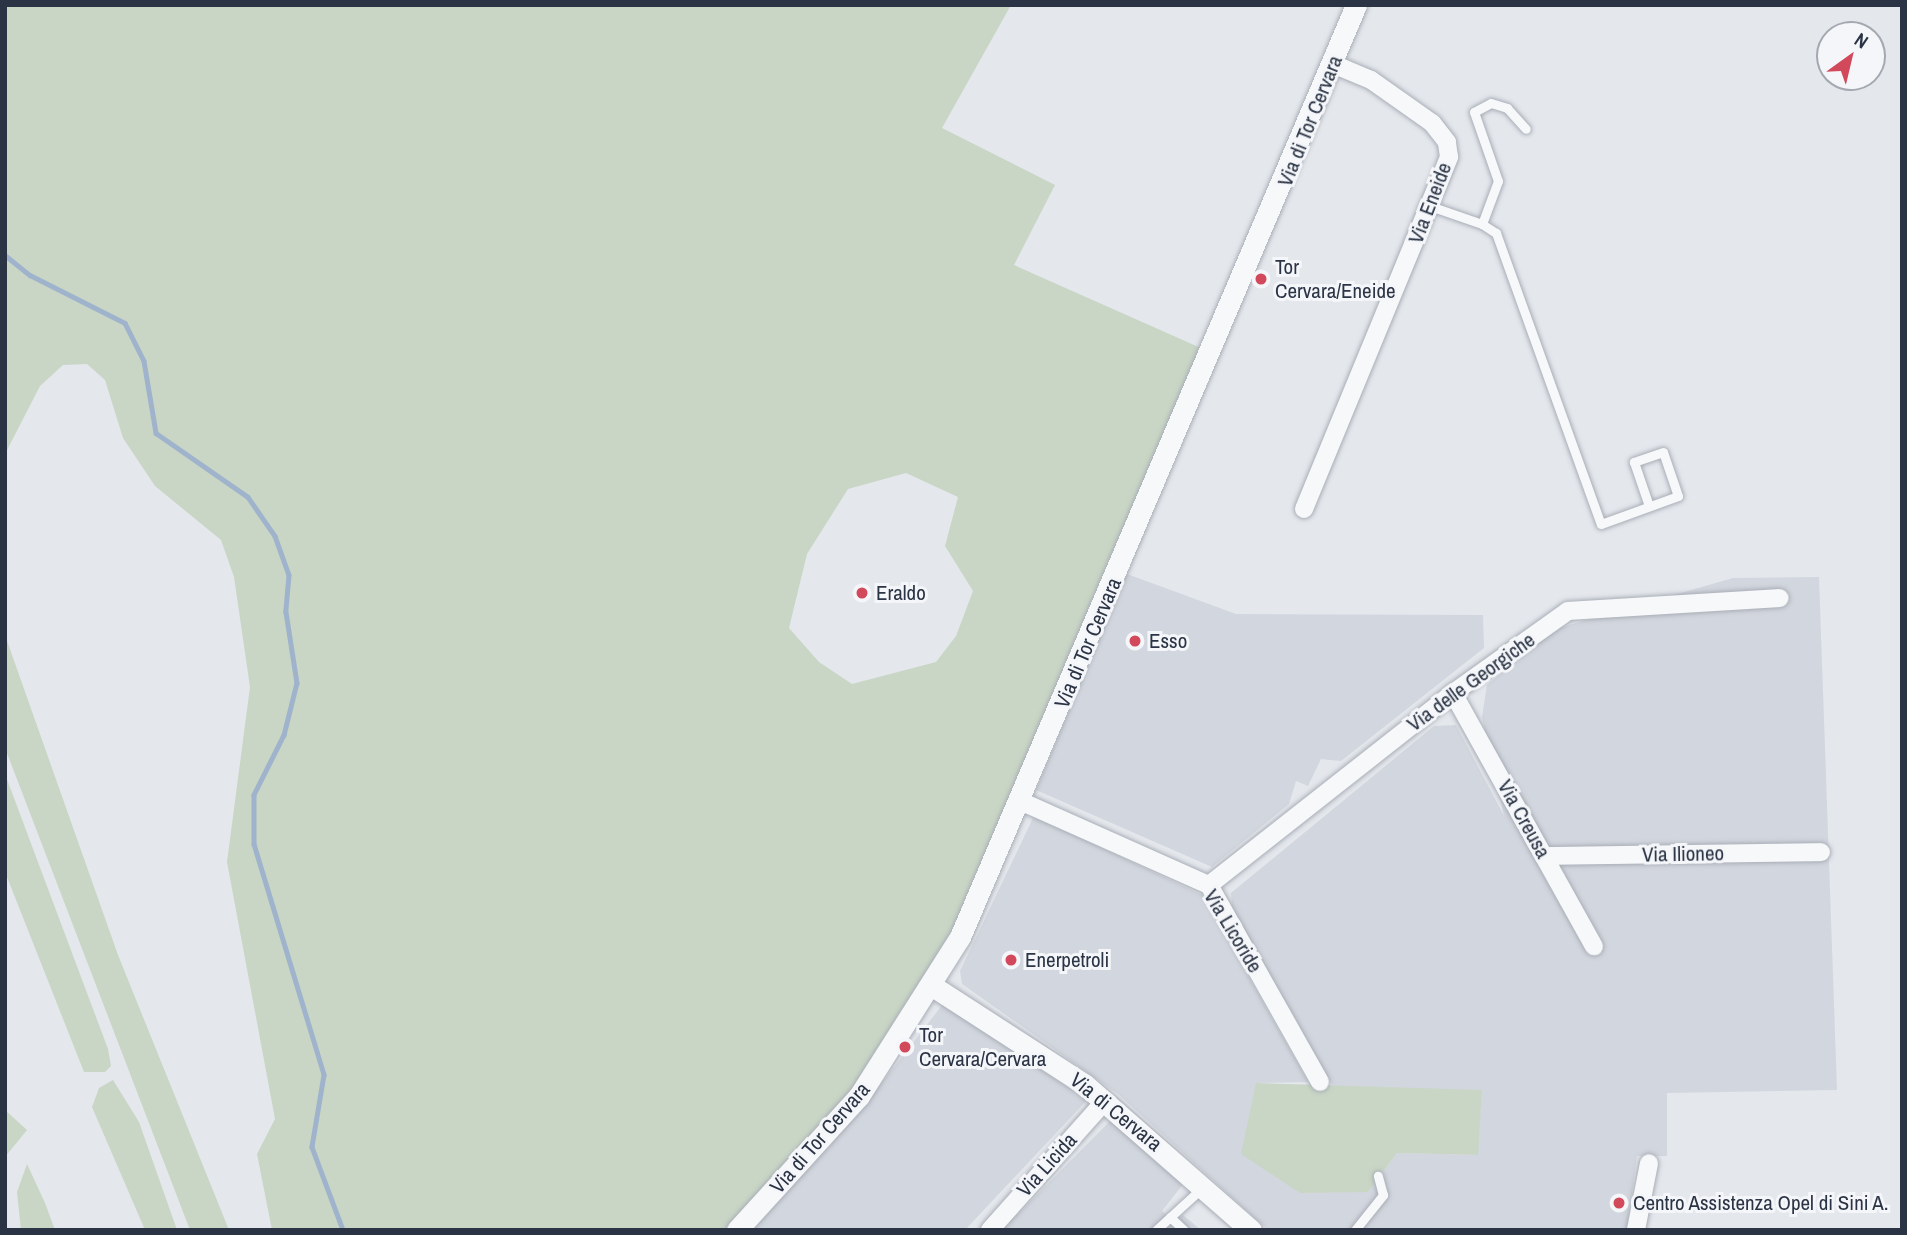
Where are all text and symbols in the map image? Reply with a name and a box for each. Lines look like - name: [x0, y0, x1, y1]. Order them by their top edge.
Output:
- north arrow: [1816, 21, 1886, 91]
- text: N: [1850, 26, 1874, 54]
- street label: Via di Tor Cervara: [1272, 52, 1348, 190]
- street label: Via Eneide: [1403, 159, 1457, 247]
- place label: Tor Cervara/Eneide: [1275, 254, 1396, 304]
- marker: Tor Cervara/Eneide: [1253, 271, 1269, 287]
- street label: Via di Tor Cervara: [1049, 574, 1127, 712]
- place label: Eraldo: [876, 580, 926, 606]
- marker: Eraldo: [854, 585, 870, 601]
- street label: Via delle Georgiche: [1402, 627, 1540, 737]
- place label: Esso: [1149, 628, 1187, 654]
- marker: Esso: [1127, 633, 1143, 649]
- street label: Via Creusa: [1492, 775, 1556, 863]
- street label: Via Ilioneo: [1642, 841, 1724, 867]
- street label: Via Licoride: [1198, 885, 1268, 977]
- place label: Enerpetroli: [1025, 947, 1109, 973]
- marker: Enerpetroli: [1003, 952, 1019, 968]
- place label: Tor Cervara/Cervara: [919, 1022, 1046, 1072]
- marker: Tor Cervara/Cervara: [897, 1039, 913, 1055]
- street label: Via di Cervara: [1065, 1067, 1167, 1157]
- street label: Via di Tor Cervara: [765, 1077, 875, 1199]
- street label: Via Licida: [1012, 1128, 1082, 1202]
- place label: Centro Assistenza Opel di Sini A.: [1633, 1190, 1891, 1216]
- marker: Centro Assistenza Opel di Sini A.: [1611, 1195, 1627, 1211]

